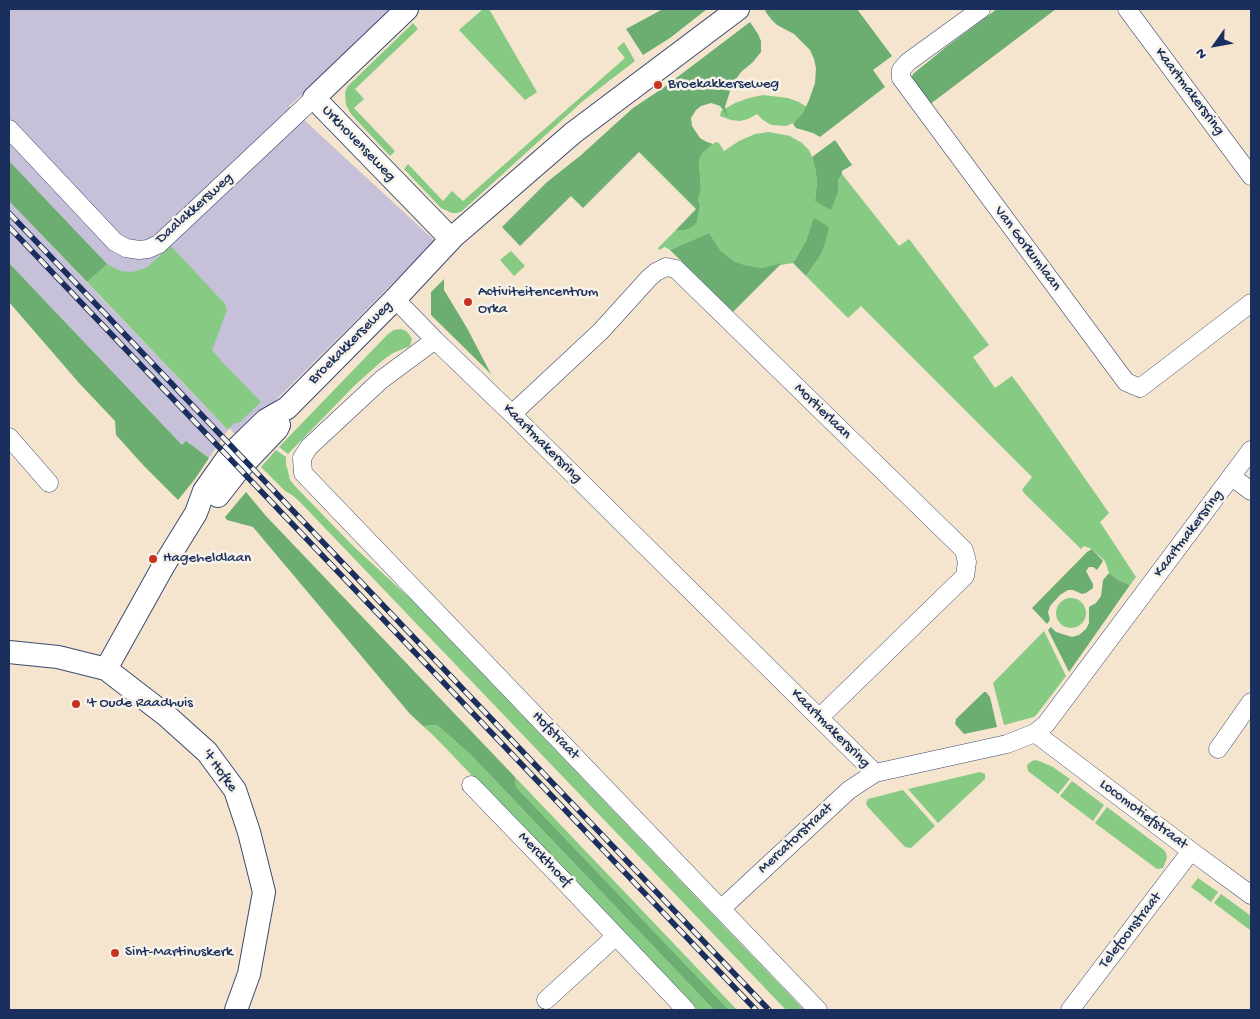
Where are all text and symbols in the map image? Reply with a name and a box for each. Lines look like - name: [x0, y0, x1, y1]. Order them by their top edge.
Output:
- north arrow: [1190, 20, 1240, 70]
- street label: Kaartmakersring: [1150, 45, 1228, 139]
- text: N: [1192, 45, 1211, 62]
- place label: Broekakkerseweg: [668, 76, 779, 94]
- marker: Broekakkerseweg: [652, 79, 664, 91]
- street label: Urkhovenseweg: [317, 102, 399, 186]
- street label: Daalakkersweg: [153, 170, 237, 248]
- street label: Van Gorkumlaan: [989, 203, 1065, 295]
- place label: Activiteitencentrum Orka: [478, 284, 598, 319]
- marker: Activiteitencentrum Orka: [462, 296, 474, 308]
- street label: Broekakkerseweg: [305, 297, 397, 389]
- street label: Mortierlaan: [789, 380, 855, 444]
- street label: Kaartmakersring: [499, 401, 585, 487]
- street label: Kaartmakersring: [1150, 487, 1228, 581]
- place label: Hageheldlaan: [163, 550, 251, 568]
- marker: Hageheldlaan: [147, 553, 159, 565]
- street label: Kaartmakersring: [787, 686, 873, 772]
- place label: 't Oude Raadhuis: [86, 695, 193, 713]
- marker: 't Oude Raadhuis: [70, 698, 82, 710]
- street label: Hofstraat: [527, 708, 583, 764]
- street label: 't Hofke: [197, 746, 241, 796]
- street label: Locomotiefstraat: [1095, 776, 1191, 854]
- street label: Mercatorstraat: [755, 800, 837, 878]
- street label: Merckthoef: [513, 829, 575, 891]
- street label: Telefoonstraat: [1096, 889, 1166, 973]
- place label: Sint-Martinuskerk: [125, 944, 233, 962]
- marker: Sint-Martinuskerk: [109, 947, 121, 959]

